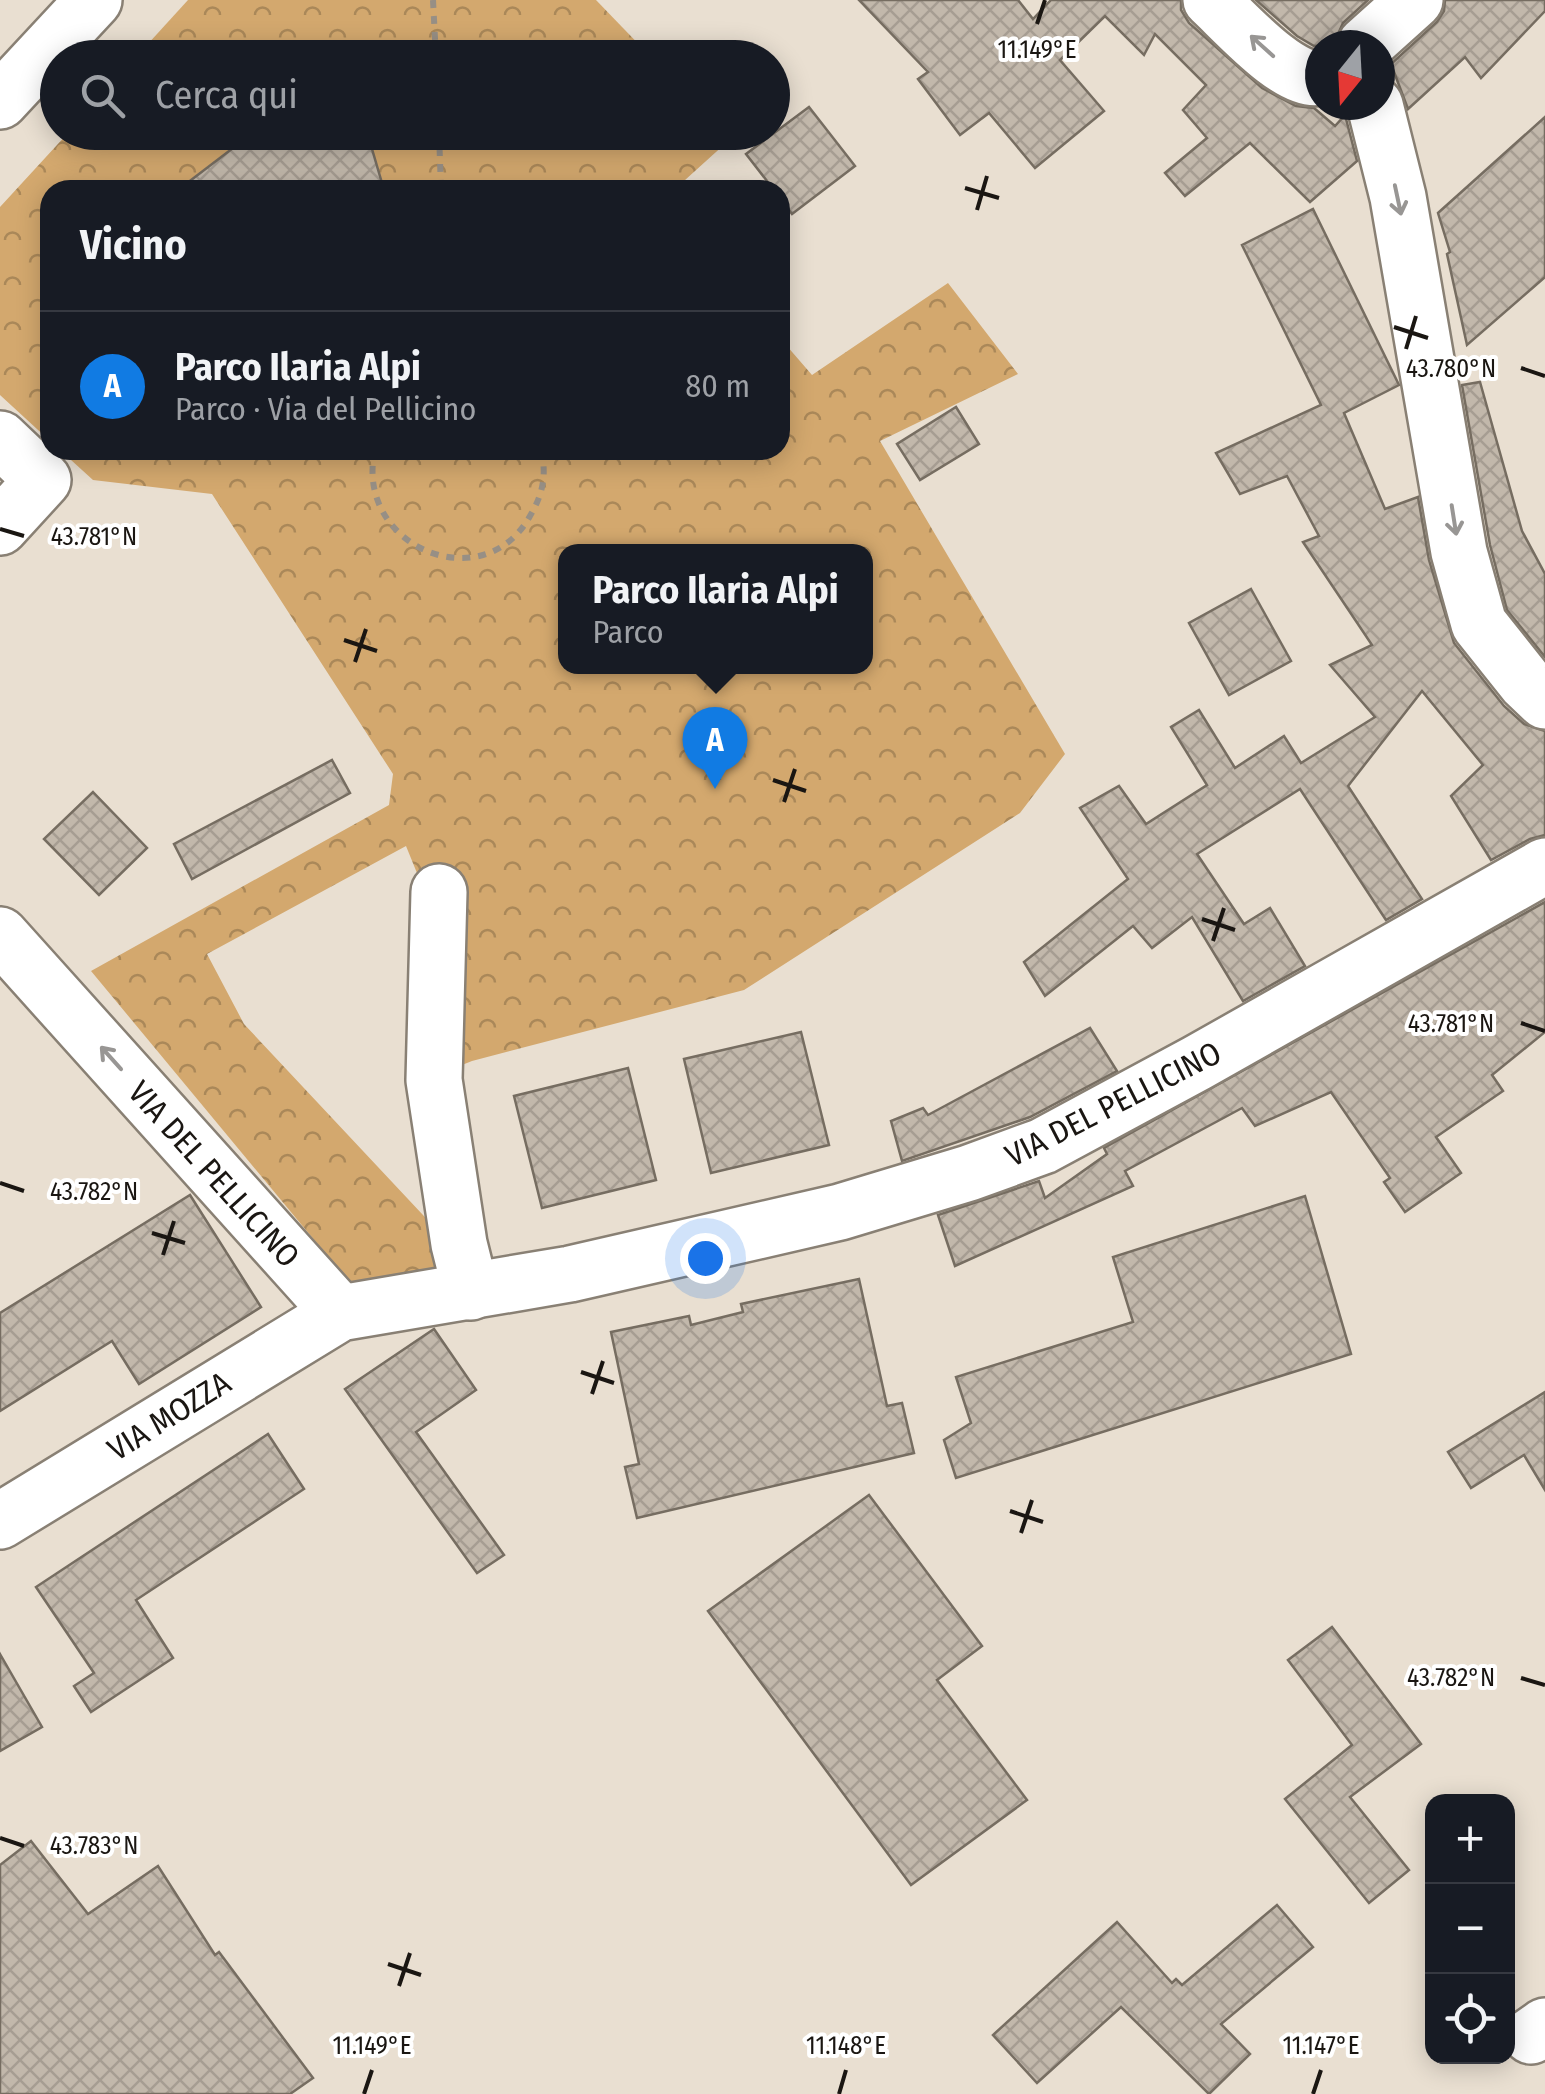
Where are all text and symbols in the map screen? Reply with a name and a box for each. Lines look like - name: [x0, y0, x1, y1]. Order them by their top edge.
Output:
- north arrow: [1305, 30, 1395, 120]
- text: 11.149°E: [998, 35, 1076, 65]
- one-way arrow: [1250, 35, 1275, 58]
- search box: [40, 40, 790, 150]
- icon: search: [75, 68, 130, 123]
- text: Cerca qui: [155, 72, 298, 118]
- one-way arrow: [1389, 183, 1408, 215]
- text: Vicino: [80, 220, 187, 270]
- text: Parco Ilaria Alpi: [175, 344, 421, 390]
- text: 43.780°N: [1406, 354, 1496, 384]
- text: A: [104, 367, 121, 405]
- text: 80 m: [685, 367, 750, 405]
- text: Parco · Via del Pellicino: [175, 390, 476, 428]
- one-way arrow: [1445, 503, 1464, 536]
- text: 43.781°N: [51, 522, 137, 552]
- popup: [558, 544, 873, 674]
- text: Parco Ilaria Alpi: [593, 567, 838, 613]
- text: Parco: [593, 613, 663, 651]
- pin: A: [682, 706, 748, 789]
- text: 43.781°N: [1408, 1009, 1494, 1039]
- street label: VIA DEL PELLICINO: [999, 1033, 1227, 1175]
- one-way arrow: [99, 1046, 122, 1071]
- street label: VIA DEL PELLICINO: [121, 1073, 307, 1275]
- text: 43.782°N: [50, 1177, 138, 1207]
- your location: [680, 1233, 731, 1284]
- street label: VIA MOZZA: [101, 1363, 238, 1469]
- text: 43.782°N: [1407, 1663, 1495, 1693]
- map controls: [1425, 1794, 1515, 2064]
- button: +: [1425, 1794, 1515, 1884]
- text: 43.783°N: [50, 1831, 138, 1861]
- button: −: [1425, 1884, 1515, 1974]
- button: locate: [1425, 1974, 1515, 2064]
- text: 11.149°E: [333, 2031, 411, 2061]
- text: 11.148°E: [806, 2031, 886, 2061]
- text: 11.147°E: [1282, 2031, 1360, 2061]

